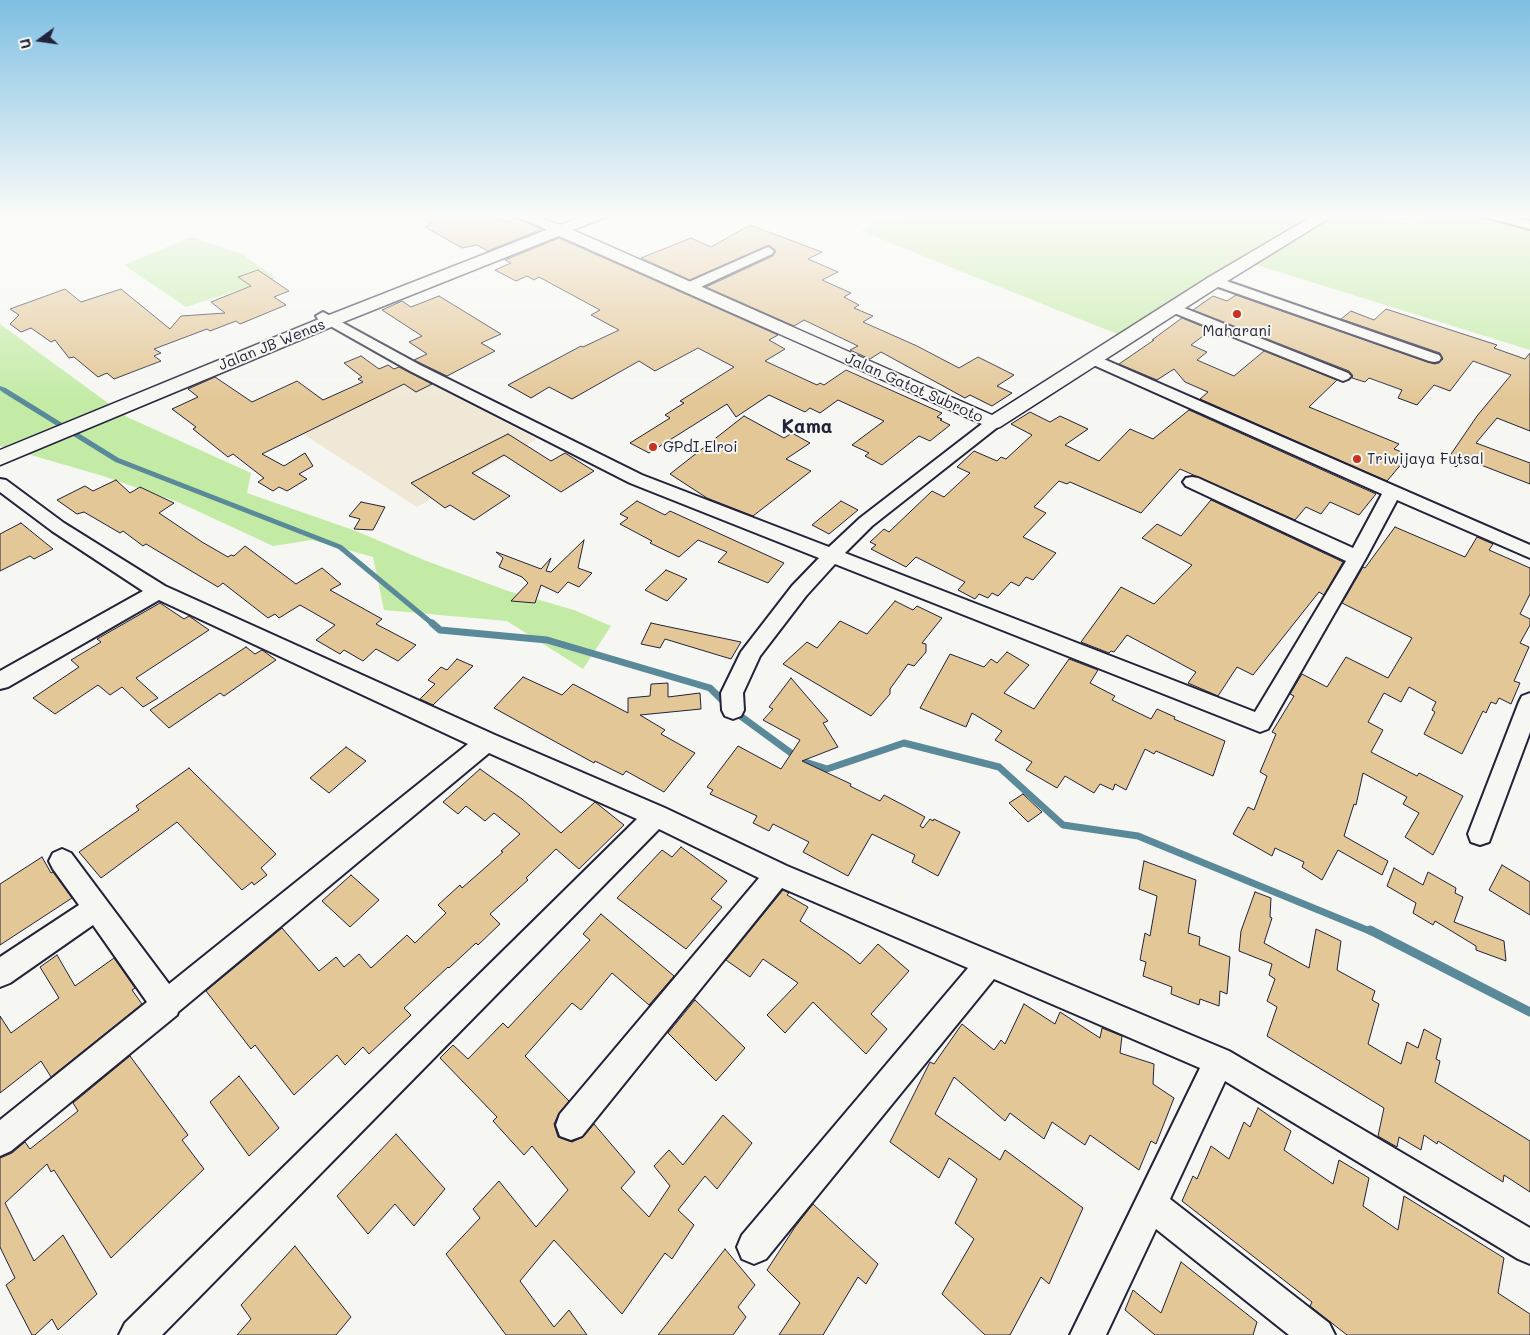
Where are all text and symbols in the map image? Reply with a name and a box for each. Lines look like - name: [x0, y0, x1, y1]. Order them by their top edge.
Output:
- north arrow: [15, 15, 65, 65]
- text: U: [15, 37, 35, 51]
- marker: Maharani: [1231, 308, 1243, 320]
- street label: Jalan JB Wenas: [216, 315, 328, 375]
- place label: Maharani: [1203, 322, 1271, 340]
- street label: Jalan Gatot Subroto: [842, 349, 986, 427]
- district label: Kama: [782, 416, 832, 438]
- place label: GPdI Elroi: [663, 438, 738, 456]
- marker: GPdI Elroi: [647, 441, 659, 453]
- place label: Triwijaya Futsal: [1367, 450, 1484, 468]
- marker: Triwijaya Futsal: [1351, 453, 1363, 465]

